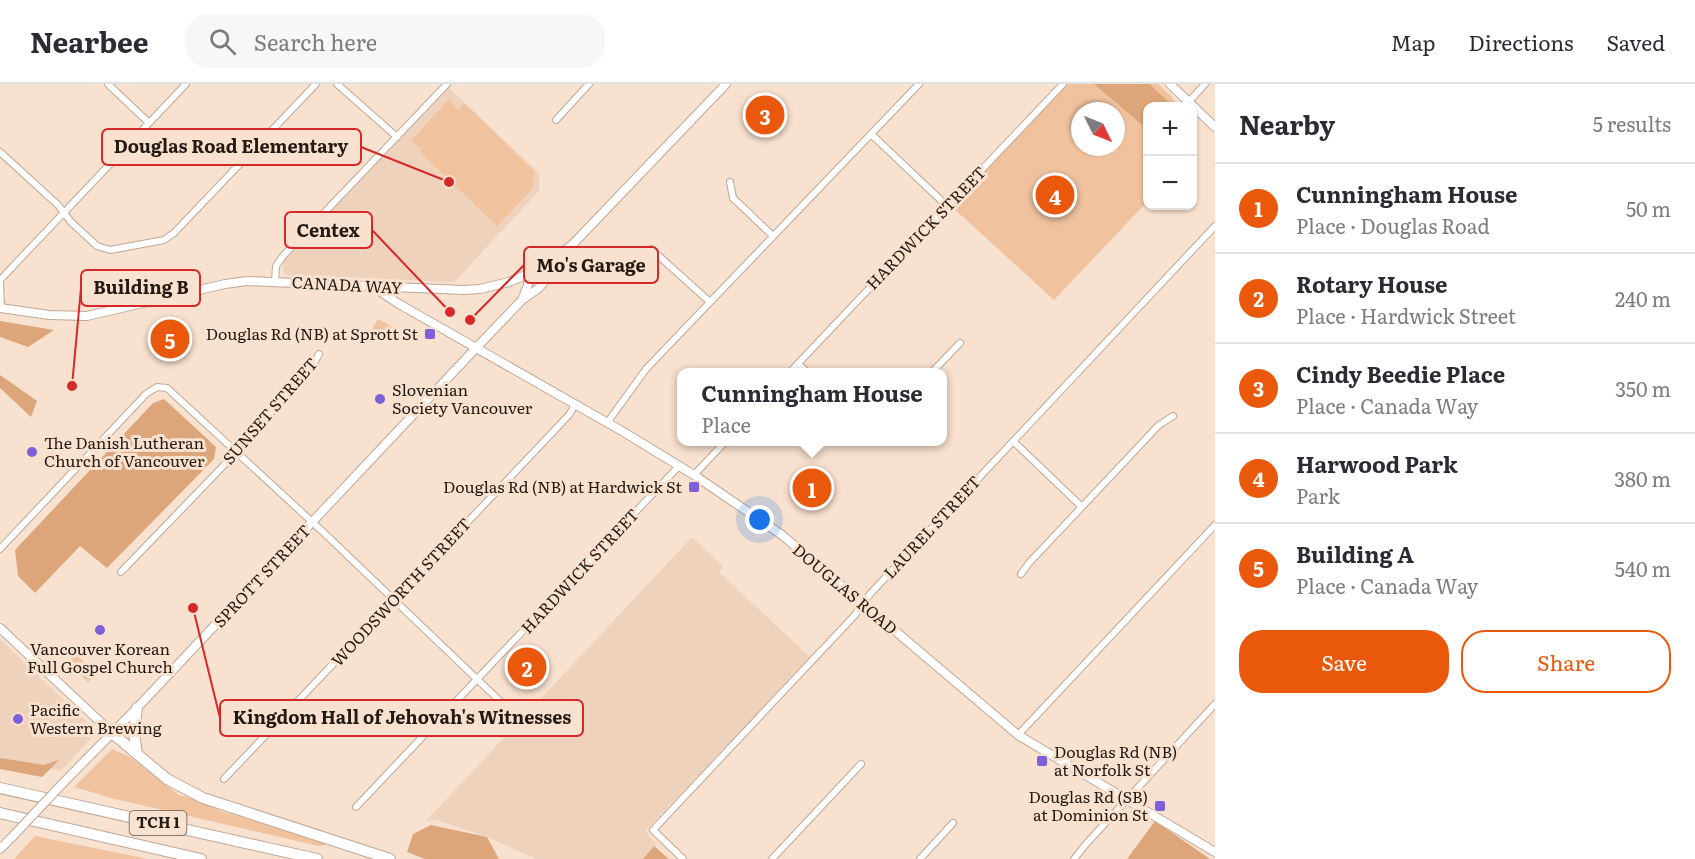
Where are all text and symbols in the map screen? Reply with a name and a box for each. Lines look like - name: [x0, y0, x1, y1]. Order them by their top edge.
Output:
- search box: [185, 14, 605, 68]
- text: Nearbee: [30, 20, 149, 62]
- icon: search: [206, 25, 239, 58]
- text: Search here: [254, 25, 377, 58]
- text: Map: [1391, 26, 1436, 57]
- text: Directions: [1469, 26, 1574, 57]
- text: Saved: [1607, 26, 1665, 57]
- pin: 3: [746, 93, 784, 138]
- north arrow: [1071, 102, 1125, 156]
- map controls: [1143, 102, 1197, 210]
- button: +: [1143, 102, 1197, 156]
- text: Nearby: [1239, 104, 1335, 143]
- text: 5 results: [1593, 108, 1671, 138]
- callout: Douglas Road Elementary: [102, 129, 361, 165]
- text: Douglas Road Elementary: [114, 132, 348, 159]
- button: −: [1143, 156, 1197, 210]
- street label: HARDWICK STREET: [860, 160, 991, 294]
- pin: 4: [1036, 172, 1074, 218]
- text: Cunningham House: [1296, 177, 1517, 210]
- text: 1: [1254, 193, 1263, 223]
- text: 50 m: [1626, 193, 1671, 223]
- text: Place · Douglas Road: [1296, 210, 1490, 240]
- callout: Centex: [285, 212, 372, 248]
- text: Centex: [296, 216, 360, 243]
- callout: Mo's Garage: [524, 247, 658, 283]
- text: Mo's Garage: [536, 251, 646, 278]
- text: Rotary House: [1296, 267, 1447, 300]
- street label: CANADA WAY: [291, 269, 403, 299]
- callout: Building B: [81, 270, 200, 306]
- text: Building B: [93, 273, 189, 300]
- text: 2: [1253, 283, 1264, 313]
- text: 240 m: [1615, 283, 1671, 313]
- text: Place · Hardwick Street: [1296, 300, 1516, 330]
- pin: 5: [150, 316, 190, 362]
- place label: Douglas Rd (NB) at Sprott St: [206, 321, 419, 345]
- marker: Douglas Rd (NB) at Sprott St: [423, 327, 437, 341]
- street label: SUNSET STREET: [216, 352, 323, 469]
- text: Cindy Beedie Place: [1296, 357, 1505, 390]
- popup: [677, 368, 947, 446]
- text: 3: [1253, 373, 1264, 403]
- text: 350 m: [1615, 373, 1671, 403]
- text: Cunningham House: [701, 376, 923, 409]
- place label: Slovenian Society Vancouver: [392, 377, 533, 419]
- text: Place · Canada Way: [1296, 390, 1478, 420]
- marker: Slovenian Society Vancouver: [373, 392, 387, 406]
- text: Place: [701, 409, 751, 439]
- place label: The Danish Lutheran Church of Vancouver: [44, 430, 205, 472]
- marker: The Danish Lutheran Church of Vancouver: [25, 445, 39, 459]
- text: Harwood Park: [1296, 447, 1458, 480]
- text: 4: [1252, 463, 1265, 493]
- text: 380 m: [1614, 463, 1671, 493]
- pin: 1: [792, 466, 832, 510]
- street label: LAUREL STREET: [877, 469, 986, 583]
- place label: Douglas Rd (NB) at Hardwick St: [443, 474, 683, 498]
- marker: Douglas Rd (NB) at Hardwick St: [687, 480, 701, 494]
- text: Park: [1296, 480, 1340, 510]
- street label: HARDWICK STREET: [515, 502, 644, 638]
- your location: [745, 505, 774, 534]
- street label: WOODSWORTH STREET: [325, 511, 476, 671]
- street label: SPROTT STREET: [207, 518, 316, 632]
- street label: DOUGLAS ROAD: [788, 537, 903, 639]
- text: Building A: [1296, 537, 1414, 570]
- text: 5: [1253, 553, 1264, 583]
- text: 540 m: [1615, 553, 1671, 583]
- text: Place · Canada Way: [1296, 570, 1478, 600]
- marker: Vancouver Korean Full Gospel Church: [93, 623, 107, 637]
- button: Save: [1239, 630, 1449, 693]
- button: Share: [1461, 630, 1671, 693]
- place label: Vancouver Korean Full Gospel Church: [27, 636, 173, 678]
- pin: 2: [508, 644, 546, 690]
- place label: Pacific Western Brewing: [30, 697, 162, 739]
- callout: Kingdom Hall of Jehovah's Witnesses: [220, 700, 583, 736]
- text: Kingdom Hall of Jehovah's Witnesses: [233, 703, 571, 730]
- marker: Pacific Western Brewing: [11, 712, 25, 726]
- place label: Douglas Rd (NB) at Norfolk St: [1054, 739, 1177, 781]
- marker: Douglas Rd (NB) at Norfolk St: [1035, 754, 1049, 768]
- place label: Douglas Rd (SB) at Dominion St: [1028, 784, 1149, 826]
- marker: Douglas Rd (SB) at Dominion St: [1153, 799, 1167, 813]
- road number: TCH 1: [130, 811, 186, 835]

